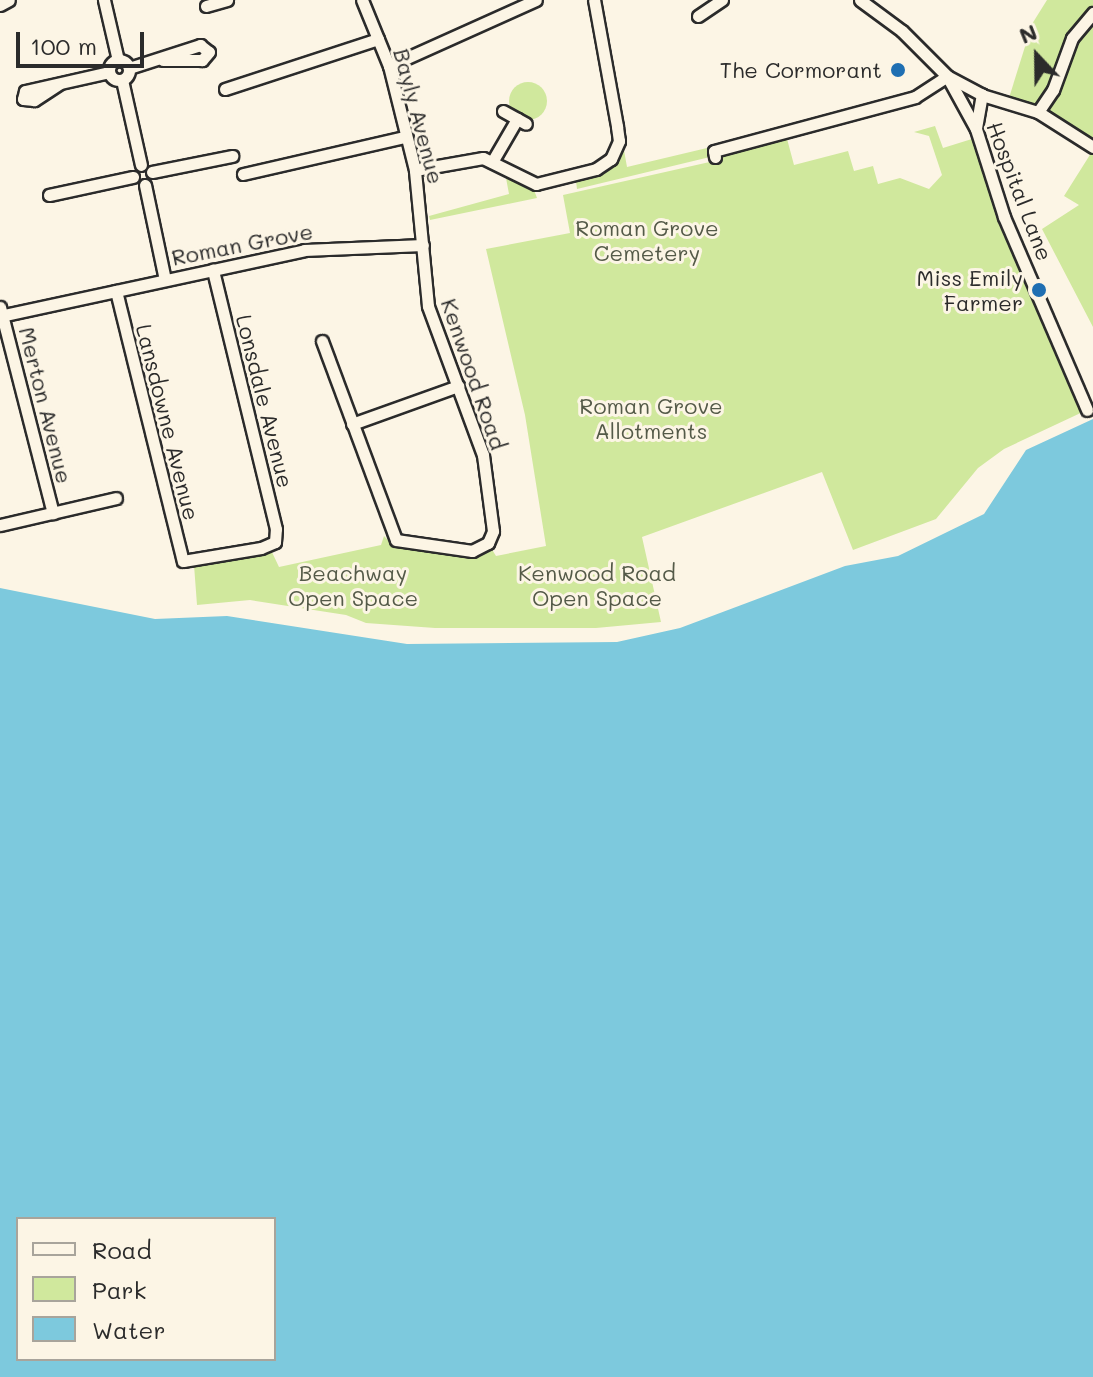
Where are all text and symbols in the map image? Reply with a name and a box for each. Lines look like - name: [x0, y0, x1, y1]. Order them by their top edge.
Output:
- scale bar: [20, 16, 148, 66]
- north arrow: [997, 16, 1077, 96]
- text: N: [1015, 17, 1041, 50]
- text: 100 m: [30, 30, 97, 61]
- street label: Bayly Avenue: [388, 45, 450, 187]
- place label: The Cormorant: [720, 57, 882, 83]
- marker: The Cormorant: [889, 61, 907, 79]
- street label: Hospital Lane: [981, 118, 1059, 264]
- park label: Roman Grove Cemetery: [575, 214, 719, 266]
- street label: Roman Grove: [169, 217, 315, 271]
- place label: Miss Emily Farmer: [916, 264, 1023, 316]
- marker: Miss Emily Farmer: [1030, 281, 1048, 299]
- street label: Kenwood Road: [436, 295, 512, 453]
- street label: Lonsdale Avenue: [231, 312, 299, 490]
- street label: Lansdowne Avenue: [131, 321, 205, 523]
- street label: Merton Avenue: [14, 324, 78, 486]
- park label: Roman Grove Allotments: [579, 392, 723, 444]
- park label: Beachway Open Space: [288, 559, 418, 610]
- park label: Kenwood Road Open Space: [518, 559, 676, 610]
- legend: [16, 1217, 276, 1361]
- text: Road: [92, 1234, 152, 1265]
- text: Park: [92, 1274, 146, 1305]
- text: Water: [92, 1314, 166, 1345]

